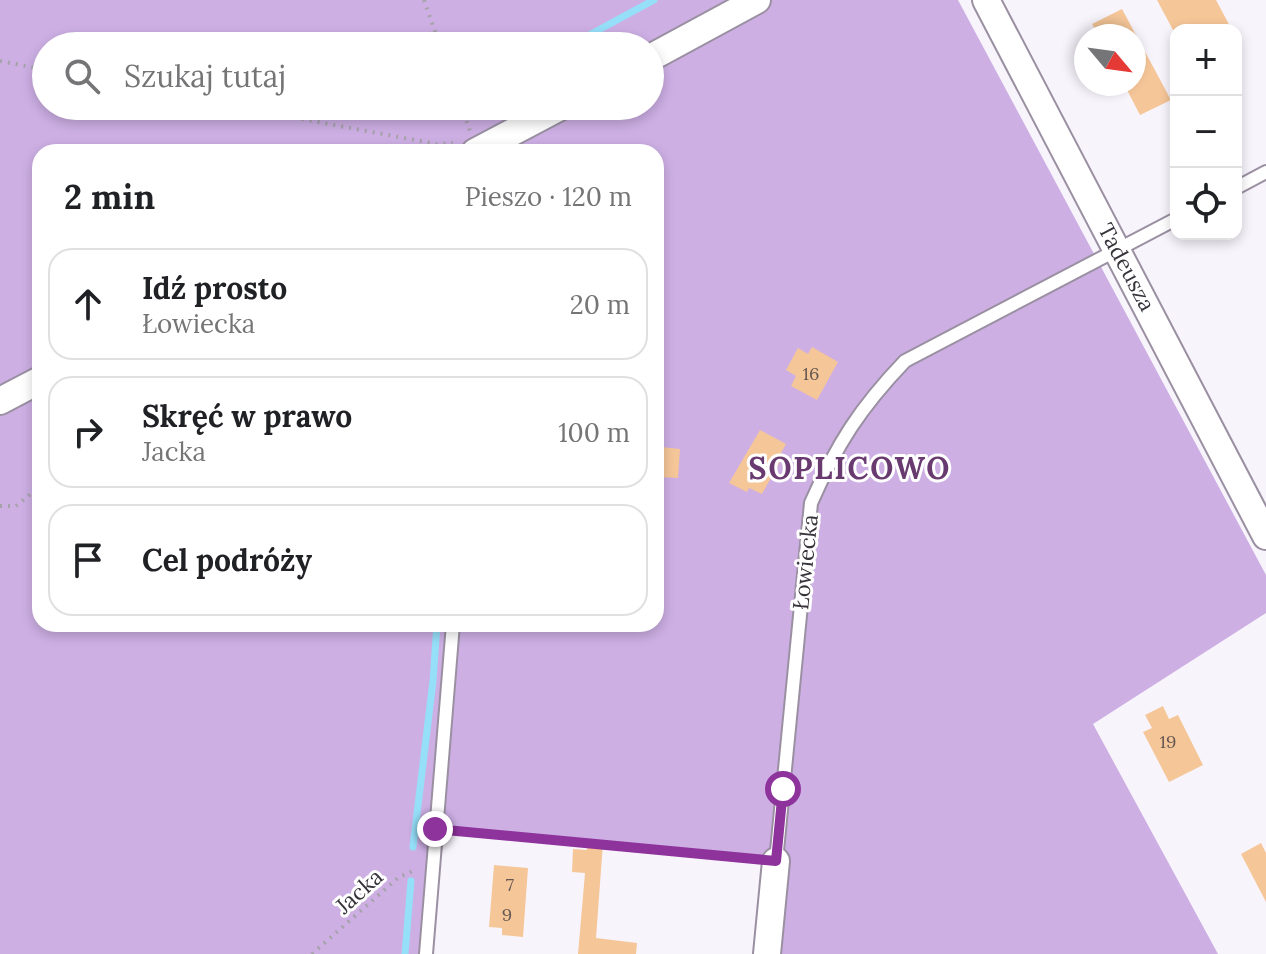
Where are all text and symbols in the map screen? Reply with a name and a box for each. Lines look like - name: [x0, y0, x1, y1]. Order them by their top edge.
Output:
- north arrow: [1074, 24, 1146, 96]
- map controls: [1170, 24, 1242, 240]
- button: +: [1170, 24, 1242, 96]
- search box: [32, 32, 664, 120]
- icon: search: [60, 54, 104, 98]
- text: Szukaj tutaj: [124, 57, 286, 95]
- button: −: [1170, 96, 1242, 168]
- button: locate: [1170, 168, 1242, 240]
- text: 2 min: [64, 175, 155, 218]
- text: Pieszo · 120 m: [465, 180, 632, 213]
- street label: Tadeusza: [1092, 218, 1162, 316]
- text: Idź prosto: [142, 269, 287, 307]
- icon: ahead: [66, 282, 110, 326]
- text: 20 m: [570, 288, 630, 321]
- text: Łowiecka: [142, 307, 255, 340]
- house number: 16: [803, 362, 819, 385]
- text: Skręć w prawo: [142, 397, 352, 435]
- icon: right: [66, 410, 110, 454]
- text: 100 m: [558, 416, 630, 449]
- text: Jacka: [142, 435, 206, 468]
- district label: SOPLICOWO: [749, 449, 951, 487]
- street label: Łowiecka: [786, 513, 824, 611]
- icon: arrive: [66, 538, 110, 582]
- text: Cel podróży: [142, 541, 312, 579]
- house number: 19: [1160, 730, 1176, 753]
- route start: [765, 771, 801, 807]
- route end: [417, 811, 453, 847]
- street label: Jacka: [329, 862, 388, 920]
- house number: 7: [506, 873, 514, 896]
- house number: 9: [502, 903, 512, 926]

